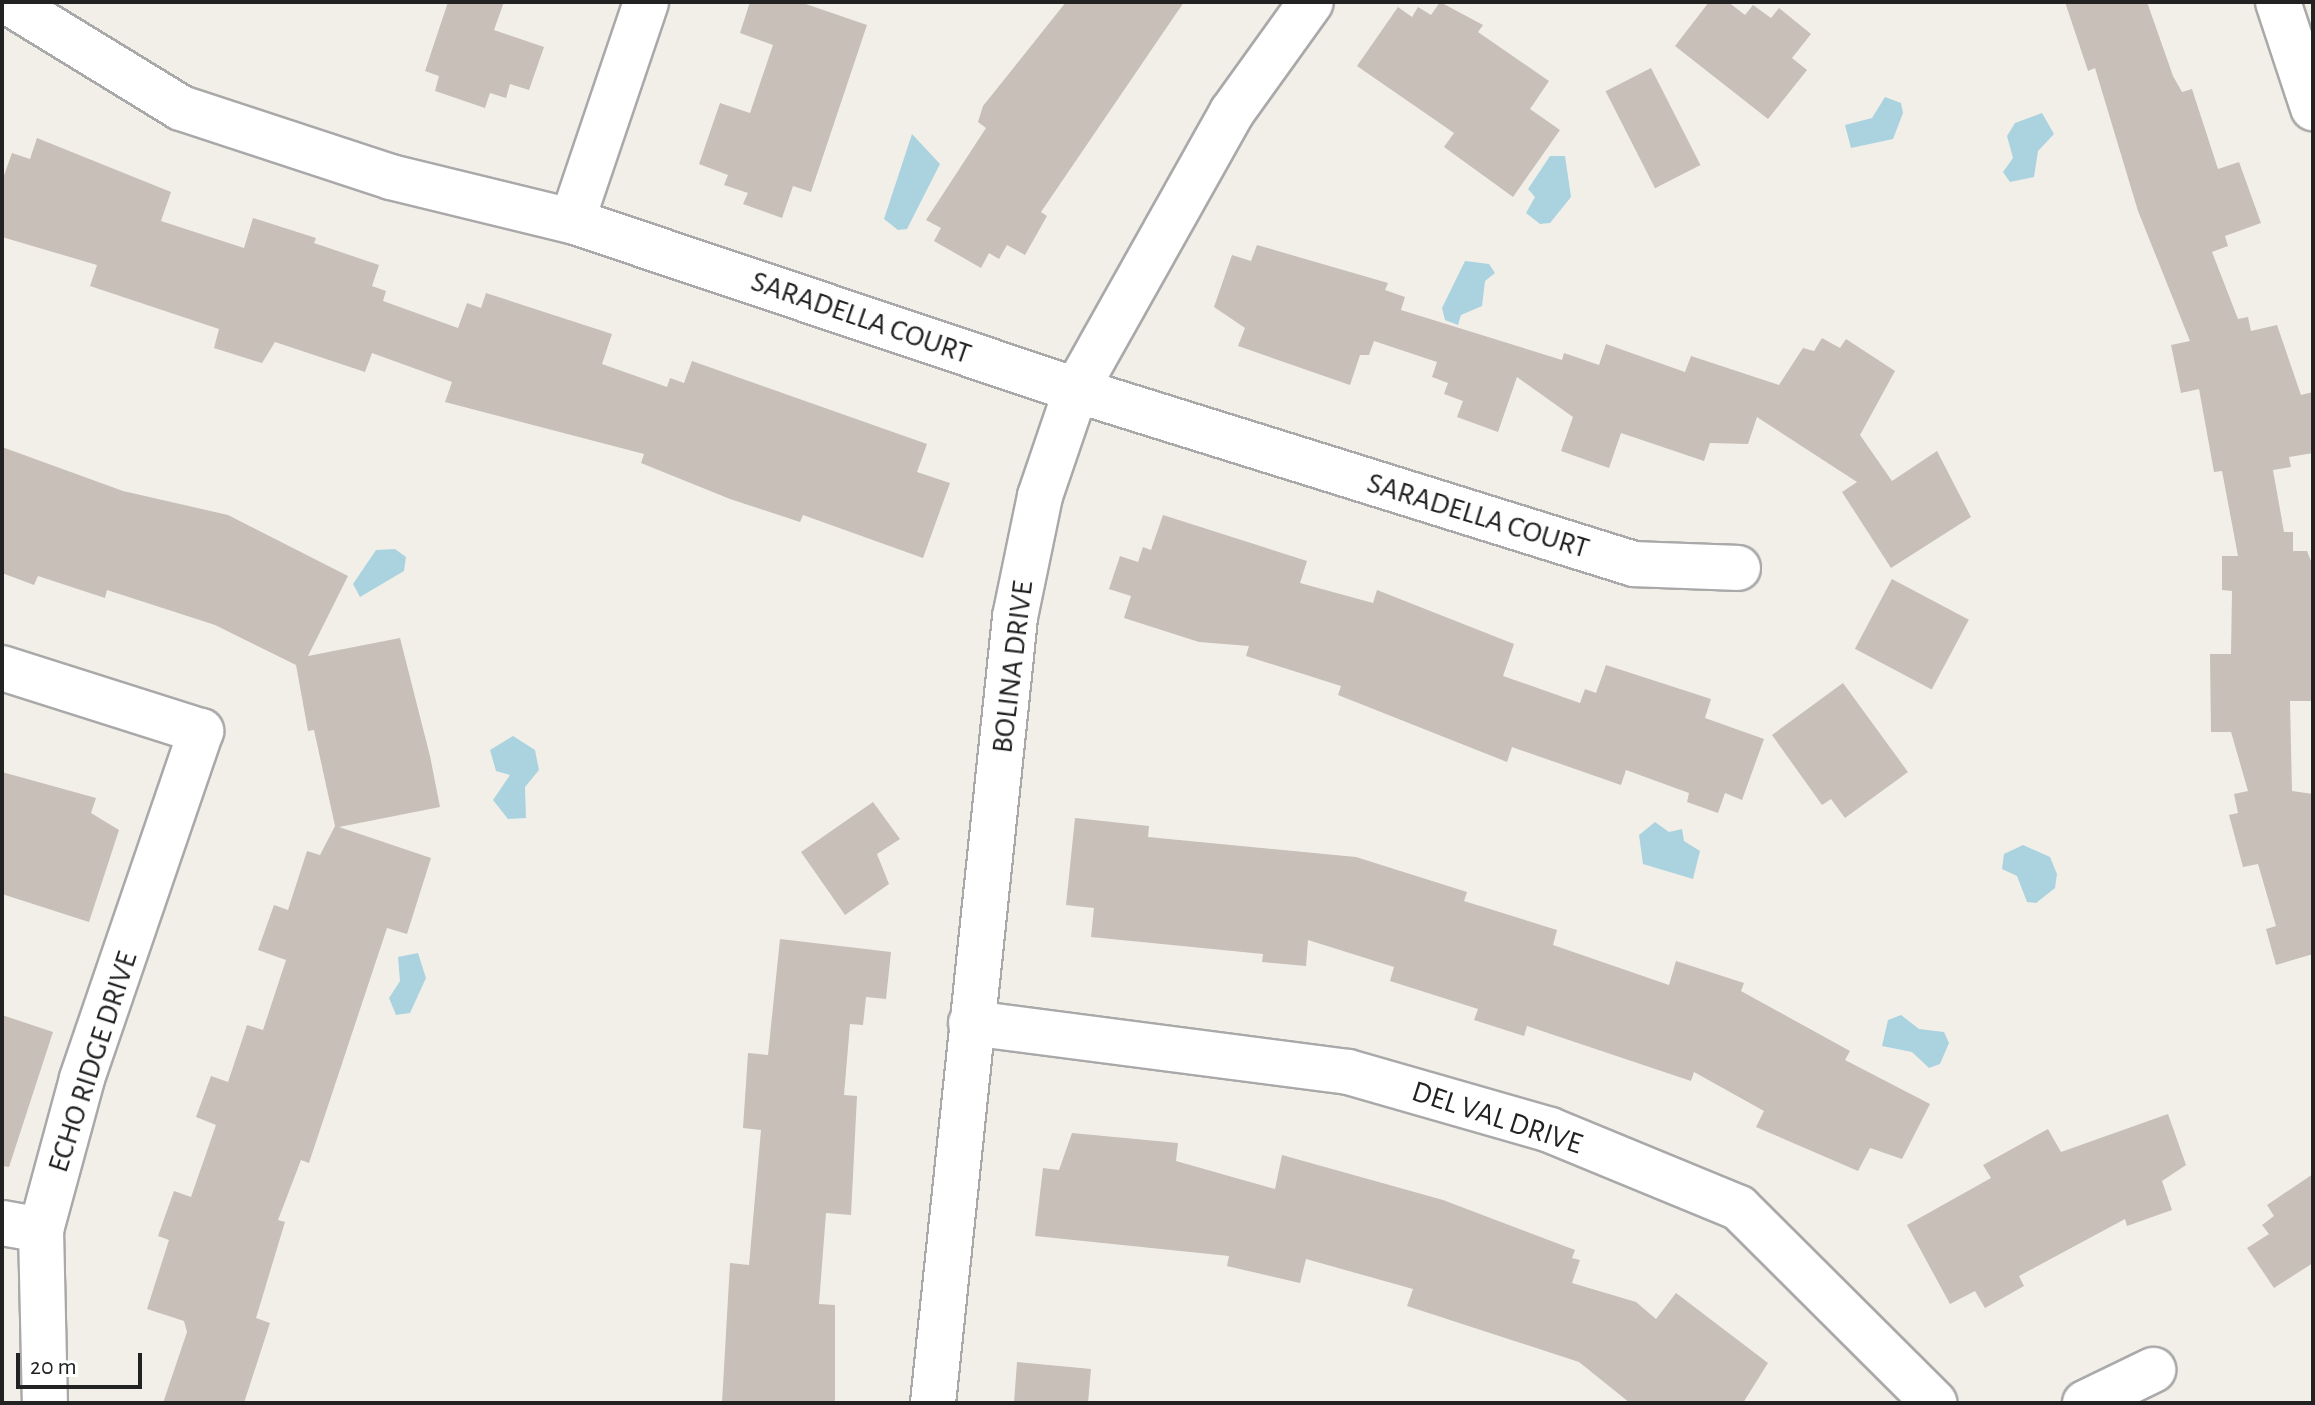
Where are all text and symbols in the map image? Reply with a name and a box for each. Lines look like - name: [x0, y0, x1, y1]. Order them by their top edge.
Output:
- street label: SARADELLA COURT: [746, 264, 976, 372]
- street label: SARADELLA COURT: [1363, 465, 1593, 567]
- street label: BOLINA DRIVE: [985, 579, 1041, 755]
- street label: ECHO RIDGE DRIVE: [40, 947, 146, 1177]
- street label: DEL VAL DRIVE: [1407, 1073, 1587, 1163]
- scale bar: [20, 1337, 146, 1387]
- text: 20 m: [30, 1355, 77, 1379]

